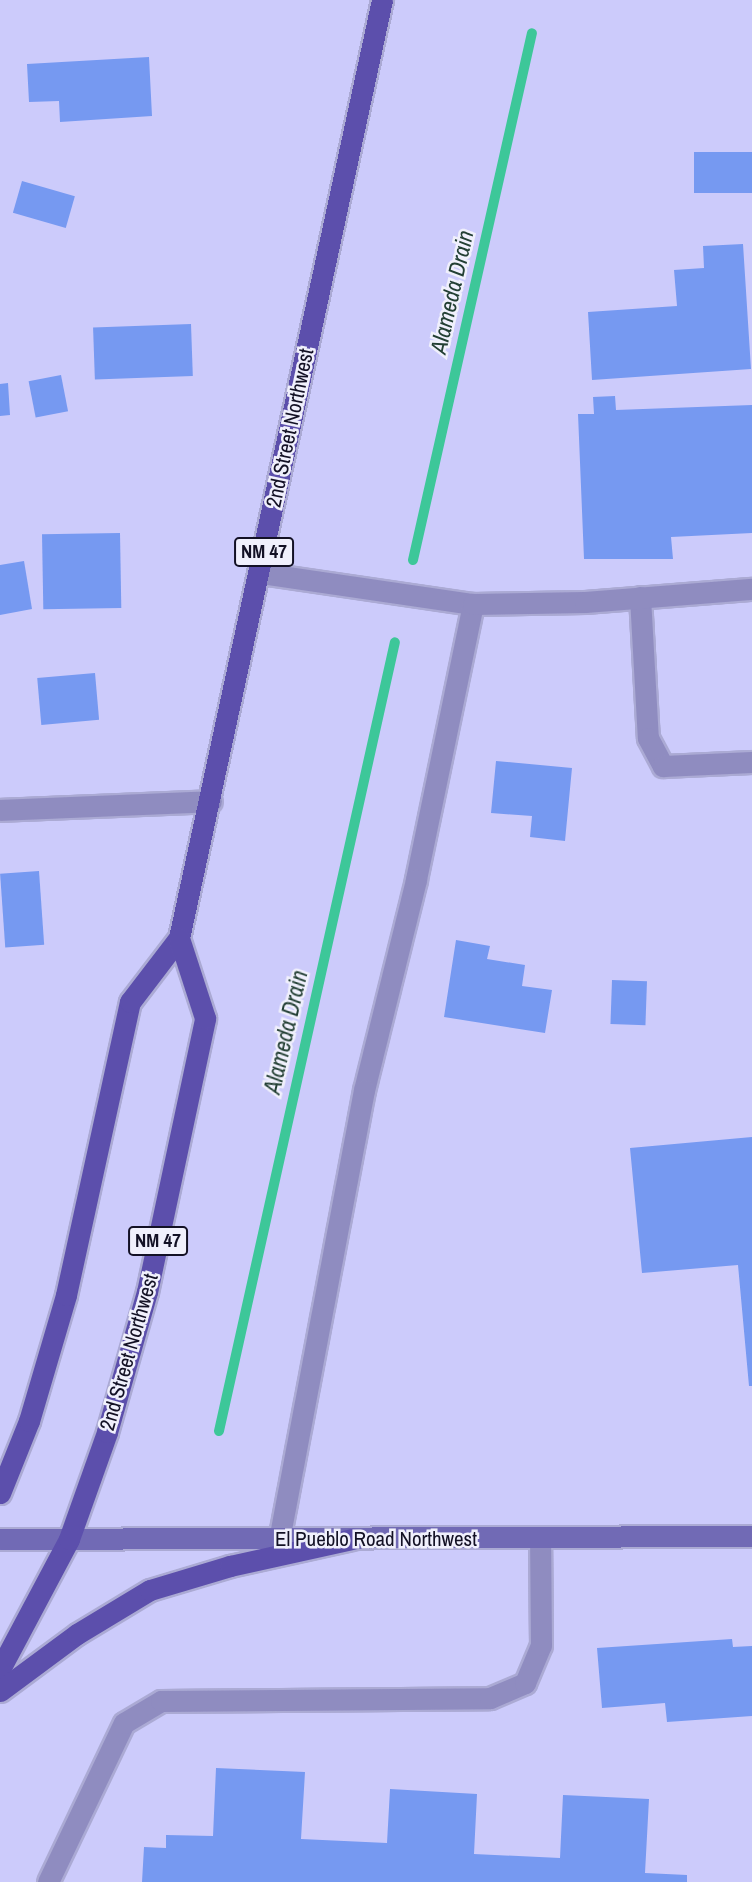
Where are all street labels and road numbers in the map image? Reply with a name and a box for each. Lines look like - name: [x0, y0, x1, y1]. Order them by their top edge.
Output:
- street label: 2nd Street Northwest: [261, 346, 319, 510]
- road number: NM 47: [232, 537, 296, 568]
- road number: NM 47: [127, 1226, 190, 1256]
- street label: 2nd Street Northwest: [95, 1271, 163, 1433]
- street label: El Pueblo Road Northwest: [275, 1526, 477, 1552]

